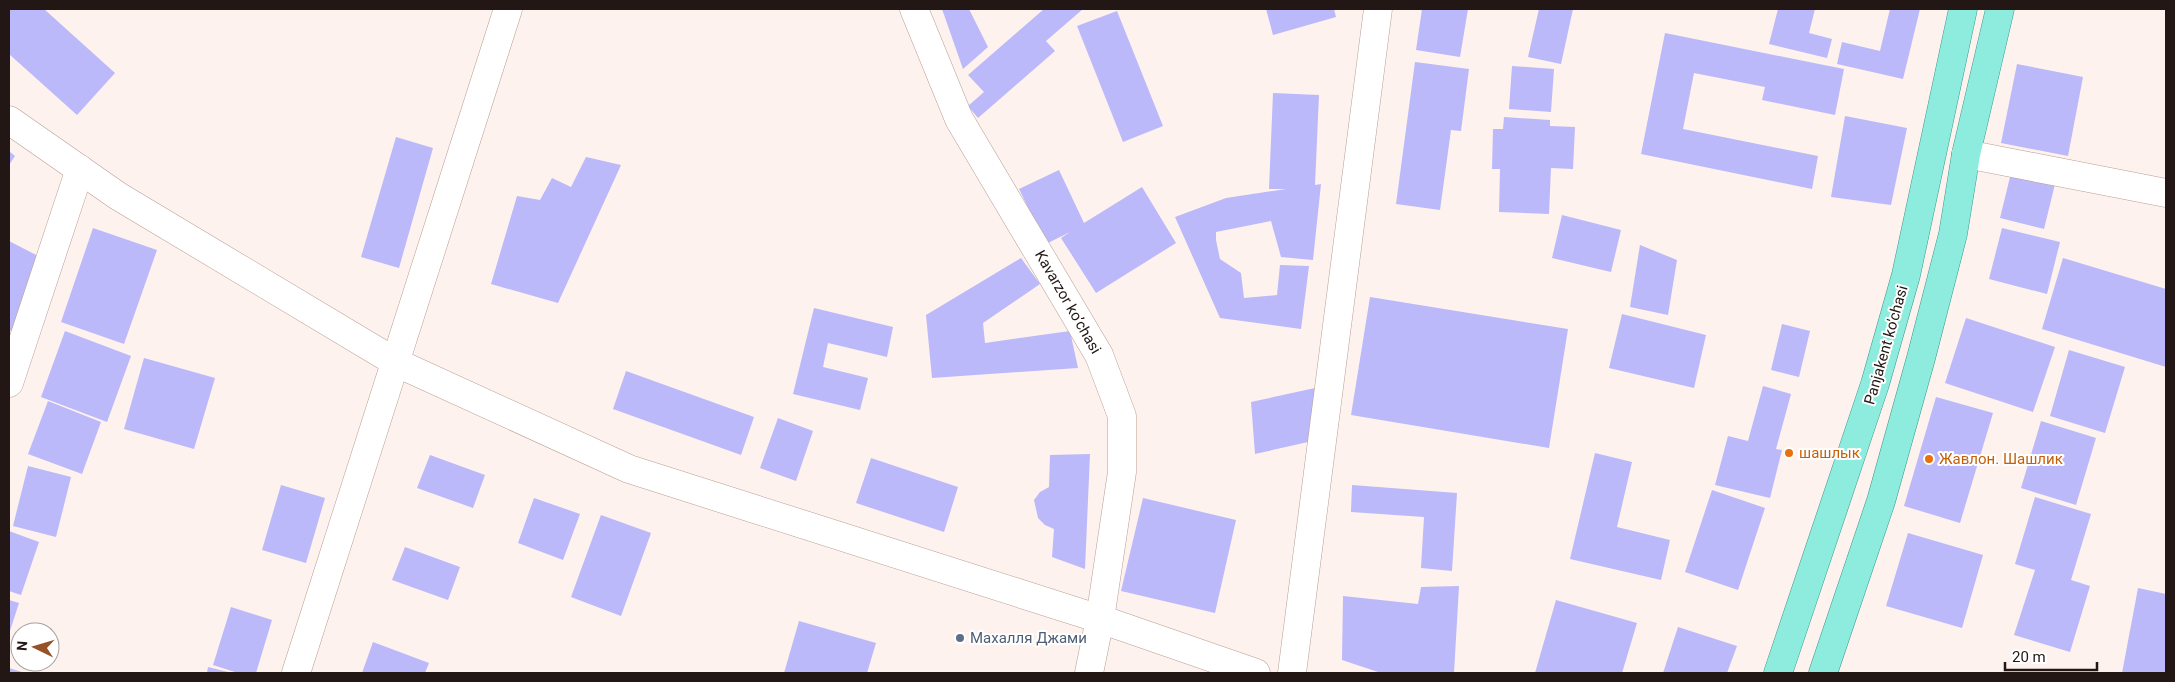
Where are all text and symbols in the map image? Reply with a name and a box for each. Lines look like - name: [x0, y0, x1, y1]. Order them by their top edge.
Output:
- street label: Kavarzor ko’chasi: [1031, 247, 1105, 357]
- street label: Panjakent ko'chasi: [1860, 283, 1912, 407]
- place label: шашлык: [1799, 444, 1860, 462]
- marker: шашлык: [1783, 447, 1795, 459]
- place label: Жавлон. Шашлик: [1939, 450, 2063, 468]
- marker: Жавлон. Шашлик: [1923, 453, 1935, 465]
- north arrow: [10, 622, 60, 672]
- place label: Махалля Джами: [970, 629, 1087, 647]
- marker: Махалля Джами: [954, 632, 966, 644]
- text: N: [14, 640, 30, 651]
- scale bar: [2005, 640, 2098, 672]
- text: 20 m: [2012, 648, 2046, 666]

